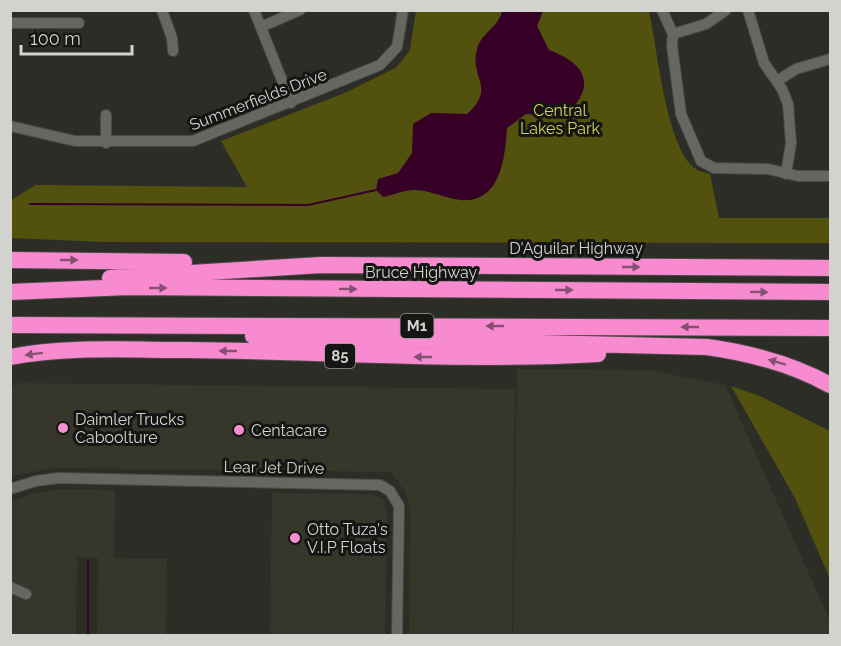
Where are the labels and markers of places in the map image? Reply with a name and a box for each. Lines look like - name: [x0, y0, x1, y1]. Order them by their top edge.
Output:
- place label: Daimler Trucks Caboolture: [75, 410, 185, 447]
- marker: Daimler Trucks Caboolture: [56, 421, 70, 435]
- place label: Centacare: [251, 421, 327, 440]
- marker: Centacare: [232, 423, 246, 437]
- place label: Otto Tuza's V.I.P Floats: [307, 520, 388, 557]
- marker: Otto Tuza's V.I.P Floats: [288, 531, 302, 545]

